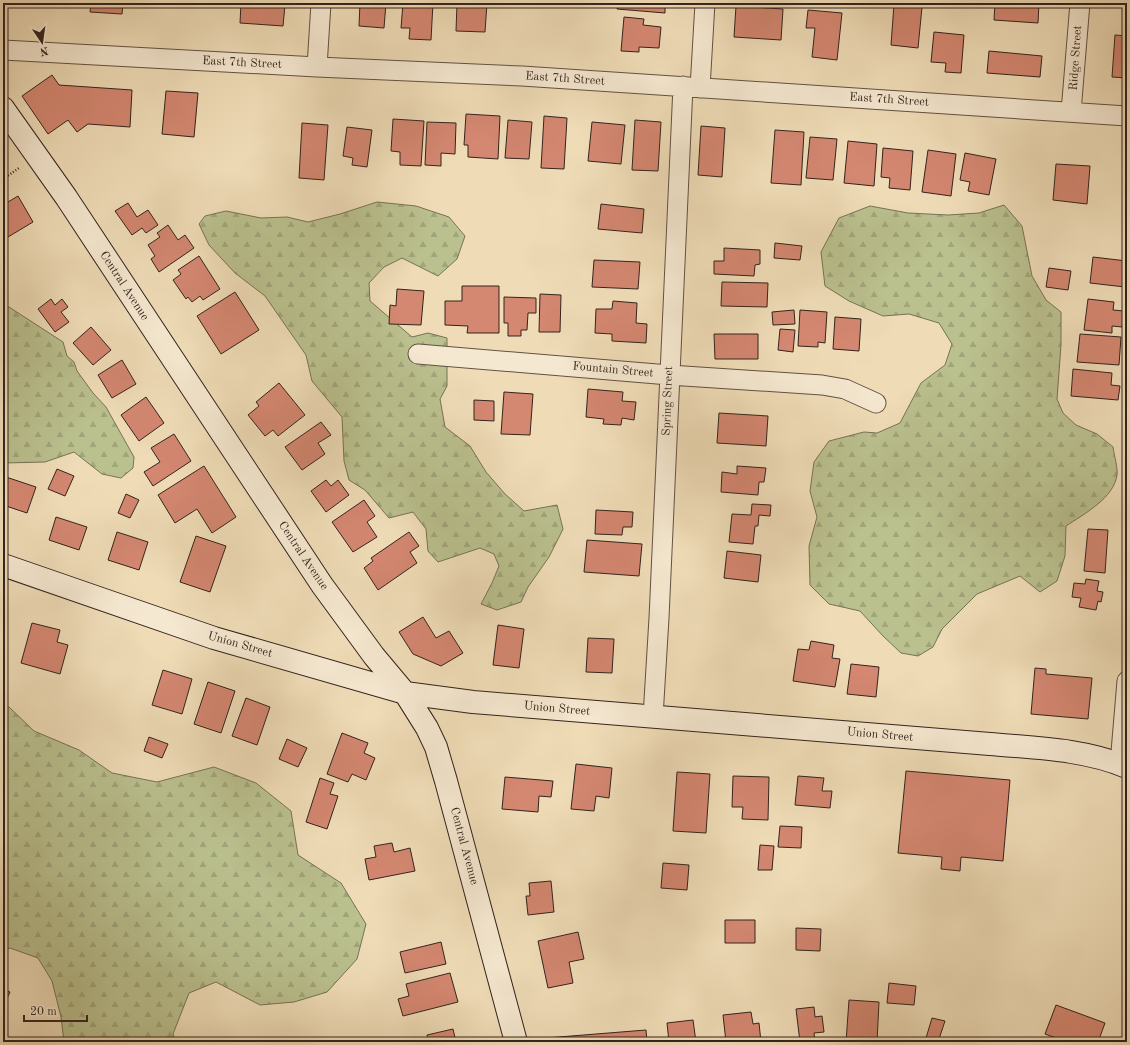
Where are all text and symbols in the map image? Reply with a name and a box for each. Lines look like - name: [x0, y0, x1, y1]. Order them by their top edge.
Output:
- north arrow: [22, 22, 62, 62]
- street label: Ridge Street: [1068, 25, 1084, 91]
- text: N: [38, 44, 49, 57]
- street label: East 7th Street: [202, 55, 282, 71]
- street label: East 7th Street: [525, 70, 605, 88]
- street label: East 7th Street: [849, 91, 929, 109]
- street label: Central Avenue: [97, 249, 151, 323]
- street label: Fountain Street: [572, 360, 654, 380]
- street label: Spring Street: [661, 366, 675, 436]
- street label: Central Avenue: [276, 520, 331, 593]
- street label: Union Street: [206, 630, 274, 660]
- street label: Union Street: [523, 700, 591, 718]
- street label: Union Street: [846, 726, 914, 744]
- street label: Central Avenue: [448, 806, 480, 887]
- scale bar: [24, 997, 87, 1023]
- text: 20 m: [30, 1006, 57, 1018]

